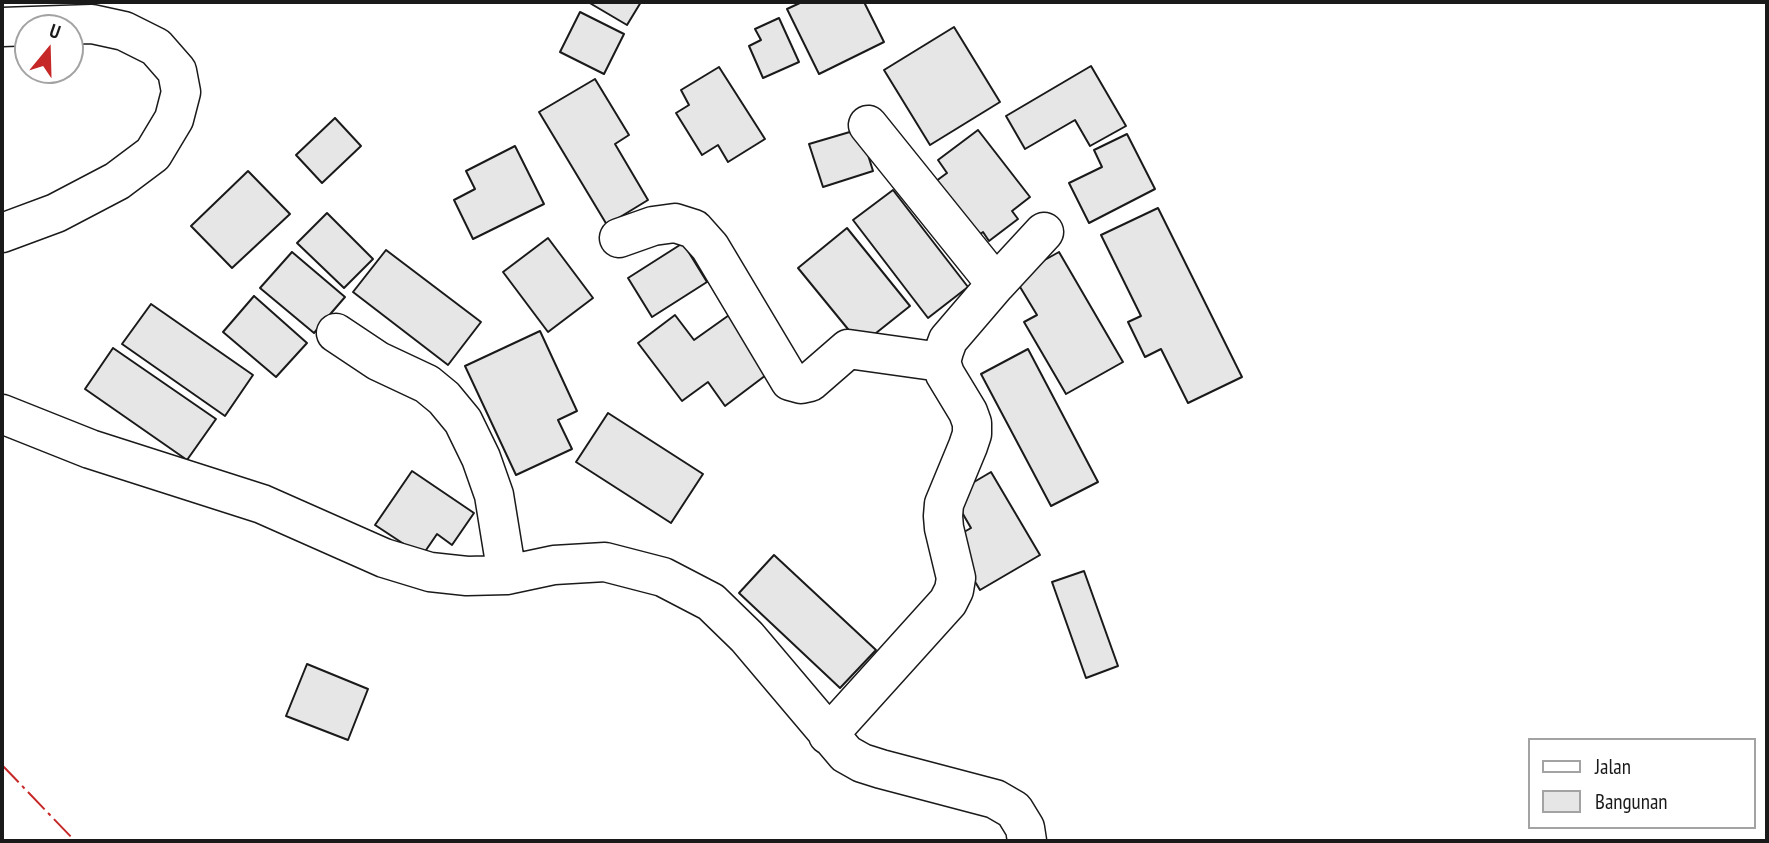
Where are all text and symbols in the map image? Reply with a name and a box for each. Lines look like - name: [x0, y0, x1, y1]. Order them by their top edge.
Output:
- north arrow: [14, 14, 84, 84]
- text: U: [47, 18, 64, 44]
- legend: [1528, 738, 1755, 829]
- text: Jalan: [1595, 753, 1631, 780]
- text: Bangunan: [1595, 788, 1668, 815]

